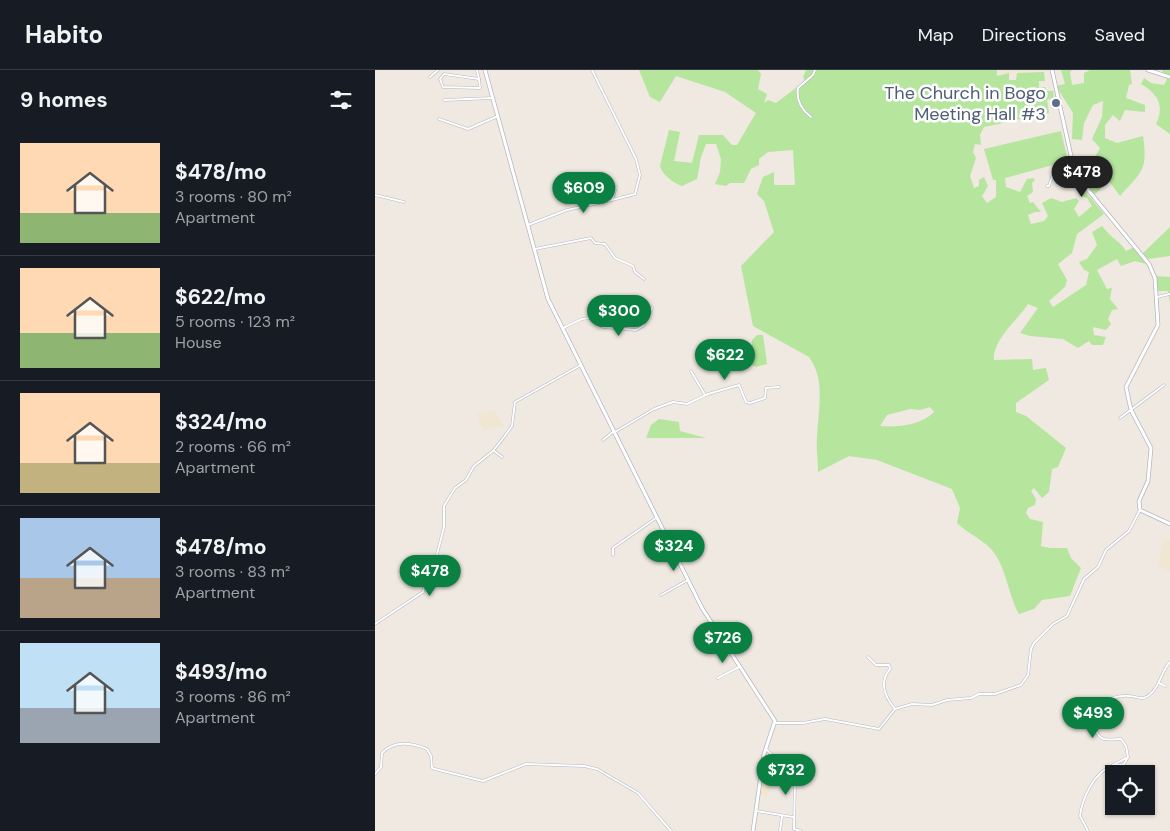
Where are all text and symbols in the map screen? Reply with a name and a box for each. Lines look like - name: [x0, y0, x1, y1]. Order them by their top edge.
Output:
- text: Habito: [25, 19, 103, 50]
- text: Map: [918, 23, 954, 47]
- text: Directions: [982, 23, 1067, 47]
- text: Saved: [1095, 23, 1145, 47]
- place label: The Church in Bogo Meeting Hall #3: [884, 81, 1046, 126]
- text: 9 homes: [20, 86, 108, 114]
- icon: filters: [327, 86, 355, 114]
- marker: The Church in Bogo Meeting Hall #3: [1050, 97, 1062, 109]
- pin: $478: [1052, 156, 1112, 198]
- text: $478/mo: [175, 158, 267, 186]
- text: $478: [1063, 161, 1101, 182]
- icon: home: [60, 163, 120, 223]
- pin: $609: [554, 172, 614, 214]
- text: $609: [563, 177, 605, 198]
- text: 3 rooms · 80 m²: [175, 186, 292, 207]
- text: Apartment: [175, 207, 255, 228]
- text: $622/mo: [175, 283, 266, 311]
- icon: home: [60, 288, 120, 348]
- pin: $300: [589, 294, 649, 337]
- text: $300: [598, 300, 640, 321]
- text: 5 rooms · 123 m²: [175, 311, 295, 332]
- text: House: [175, 332, 222, 353]
- pin: $622: [695, 338, 755, 381]
- text: $622: [706, 344, 744, 365]
- text: $324/mo: [175, 408, 267, 436]
- icon: home: [60, 413, 120, 473]
- text: 2 rooms · 66 m²: [175, 436, 291, 457]
- text: Apartment: [175, 457, 255, 478]
- pin: $324: [644, 530, 704, 572]
- text: $478/mo: [175, 533, 267, 561]
- text: $324: [655, 535, 693, 556]
- icon: home: [60, 538, 120, 598]
- pin: $478: [400, 554, 460, 597]
- text: $478: [411, 560, 449, 581]
- text: 3 rooms · 83 m²: [175, 561, 290, 582]
- text: Apartment: [175, 582, 255, 603]
- pin: $726: [693, 622, 753, 664]
- text: $726: [704, 627, 742, 648]
- text: $493/mo: [175, 658, 268, 686]
- icon: home: [60, 663, 120, 723]
- text: 3 rooms · 86 m²: [175, 686, 291, 707]
- pin: $493: [1063, 696, 1123, 739]
- text: $493: [1073, 702, 1113, 723]
- text: Apartment: [175, 707, 255, 728]
- pin: $732: [756, 754, 816, 796]
- text: $732: [768, 759, 804, 780]
- map controls: [1105, 765, 1155, 815]
- button: locate: [1105, 765, 1155, 815]

